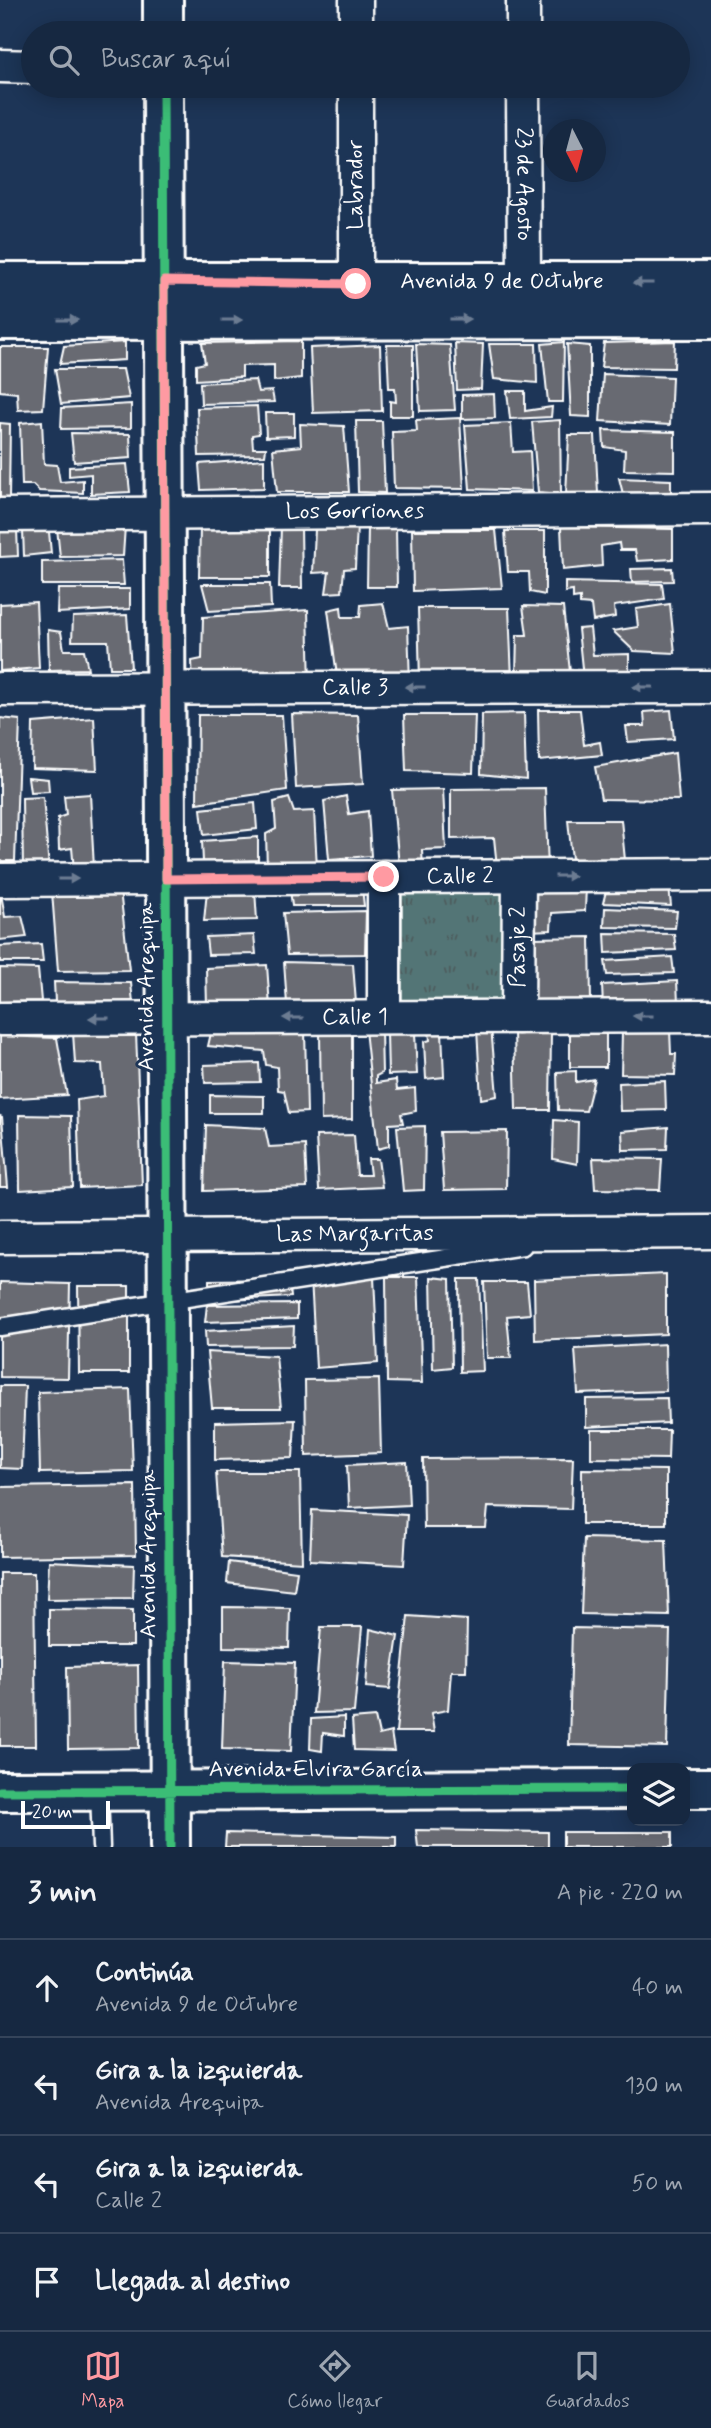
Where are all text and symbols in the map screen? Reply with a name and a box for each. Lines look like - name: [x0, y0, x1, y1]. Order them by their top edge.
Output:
- search box: [21, 21, 690, 98]
- icon: search: [45, 41, 83, 79]
- text: Buscar aquí: [101, 43, 232, 77]
- north arrow: [543, 119, 606, 182]
- street label: 23 de Agosto: [508, 127, 539, 241]
- street label: Labrador: [341, 140, 371, 230]
- street label: Avenida 9 de Octubre: [400, 267, 604, 297]
- route start: [340, 268, 371, 299]
- one-way arrow: [632, 277, 654, 289]
- one-way arrow: [449, 313, 471, 325]
- one-way arrow: [57, 314, 79, 326]
- one-way arrow: [221, 314, 243, 326]
- street label: Los Gorriones: [286, 496, 424, 528]
- street label: Calle 3: [322, 673, 388, 703]
- one-way arrow: [404, 681, 426, 693]
- one-way arrow: [632, 681, 654, 693]
- route end: [368, 861, 399, 892]
- street label: Calle 2: [426, 862, 494, 892]
- one-way arrow: [554, 870, 576, 881]
- one-way arrow: [57, 874, 79, 885]
- street label: Avenida Arequipa: [132, 903, 162, 1071]
- street label: Pasaje 2: [503, 906, 534, 988]
- street label: Calle 1: [322, 1002, 388, 1033]
- one-way arrow: [632, 1010, 654, 1022]
- one-way arrow: [87, 1012, 109, 1024]
- one-way arrow: [282, 1012, 304, 1024]
- street label: Las Margaritas: [276, 1219, 434, 1251]
- street label: Avenida Arequipa: [134, 1470, 164, 1638]
- street label: Avenida Elvira García: [209, 1755, 423, 1785]
- map controls: [627, 1763, 690, 1826]
- button: layers: [627, 1763, 690, 1826]
- scale bar: [21, 1798, 110, 1830]
- text: 20 m: [32, 1800, 72, 1825]
- text: 3 min: [28, 1873, 97, 1912]
- text: A pie · 220 m: [557, 1878, 683, 1908]
- text: Continúa: [95, 1956, 194, 1990]
- icon: ahead: [28, 1969, 66, 2007]
- text: 40 m: [632, 1973, 683, 2003]
- text: Avenida 9 de Octubre: [95, 1990, 298, 2020]
- text: Gira a la izquierda: [95, 2054, 302, 2088]
- icon: left: [28, 2067, 66, 2105]
- text: 130 m: [625, 2071, 683, 2101]
- text: Avenida Arequipa: [95, 2088, 264, 2118]
- text: Gira a la izquierda: [95, 2152, 302, 2186]
- icon: left: [28, 2165, 66, 2203]
- text: 50 m: [632, 2169, 683, 2199]
- text: Calle 2: [95, 2186, 162, 2216]
- icon: arrive: [28, 2263, 66, 2301]
- text: Llegada al destino: [95, 2265, 290, 2299]
- tab: Mapa: [81, 2347, 125, 2414]
- tab: Cómo llegar: [287, 2347, 382, 2414]
- tab: Guardados: [545, 2347, 630, 2414]

